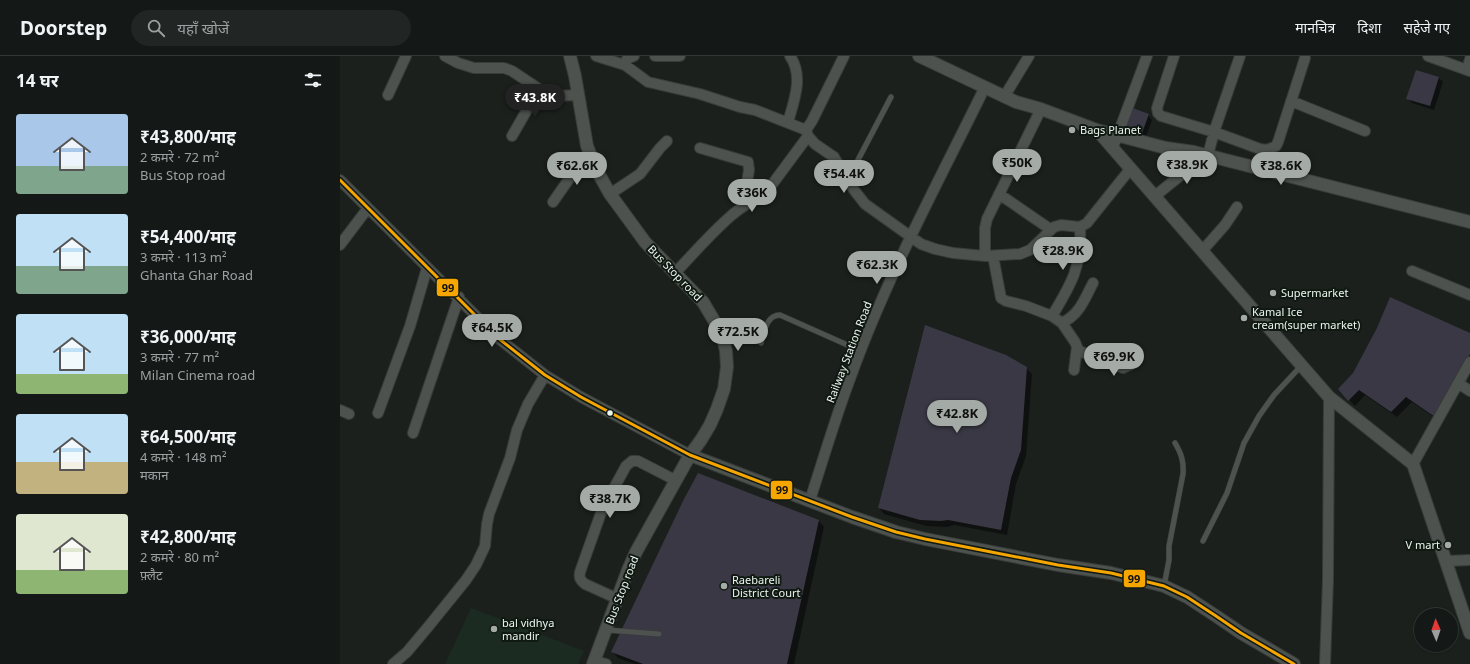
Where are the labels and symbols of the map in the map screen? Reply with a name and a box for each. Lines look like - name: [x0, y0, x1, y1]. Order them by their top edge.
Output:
- pin: ₹43.8K: [502, 84, 568, 118]
- place label: Bags Planet: [1080, 122, 1141, 137]
- marker: Bags Planet: [1067, 125, 1077, 135]
- pin: ₹50K: [993, 149, 1041, 183]
- pin: ₹38.9K: [1154, 151, 1220, 185]
- pin: ₹62.6K: [544, 152, 610, 186]
- pin: ₹38.6K: [1248, 152, 1314, 186]
- pin: ₹54.4K: [811, 160, 877, 194]
- pin: ₹36K: [728, 179, 776, 213]
- pin: ₹28.9K: [1030, 237, 1096, 271]
- street label: Bus Stop road: [645, 241, 706, 304]
- pin: ₹62.3K: [844, 251, 910, 285]
- line badge: 99: [436, 278, 459, 297]
- text: 99: [442, 280, 454, 295]
- place label: Supermarket: [1281, 285, 1348, 300]
- marker: Supermarket: [1268, 288, 1278, 298]
- street label: Railway Station Road: [822, 299, 875, 405]
- place label: Kamal Ice cream(super market): [1252, 304, 1360, 332]
- marker: Kamal Ice cream(super market): [1239, 313, 1249, 323]
- pin: ₹64.5K: [459, 314, 525, 348]
- pin: ₹72.5K: [705, 318, 771, 352]
- pin: ₹69.9K: [1081, 343, 1147, 377]
- pin: ₹42.8K: [924, 400, 990, 434]
- unlabelled marker: [605, 408, 615, 418]
- line badge: 99: [770, 480, 793, 500]
- text: 99: [776, 482, 788, 497]
- pin: ₹38.7K: [577, 485, 643, 519]
- place label: V mart: [1406, 537, 1440, 552]
- marker: V mart: [1443, 540, 1453, 550]
- street label: Bus Stop road: [602, 553, 641, 626]
- line badge: 99: [1123, 569, 1146, 588]
- text: 99: [1128, 571, 1140, 586]
- place label: Raebareli District Court: [732, 572, 801, 600]
- marker: Raebareli District Court: [719, 581, 729, 591]
- north arrow: [1414, 608, 1458, 652]
- place label: bal vidhya mandir: [502, 615, 554, 643]
- marker: bal vidhya mandir: [489, 624, 499, 634]

